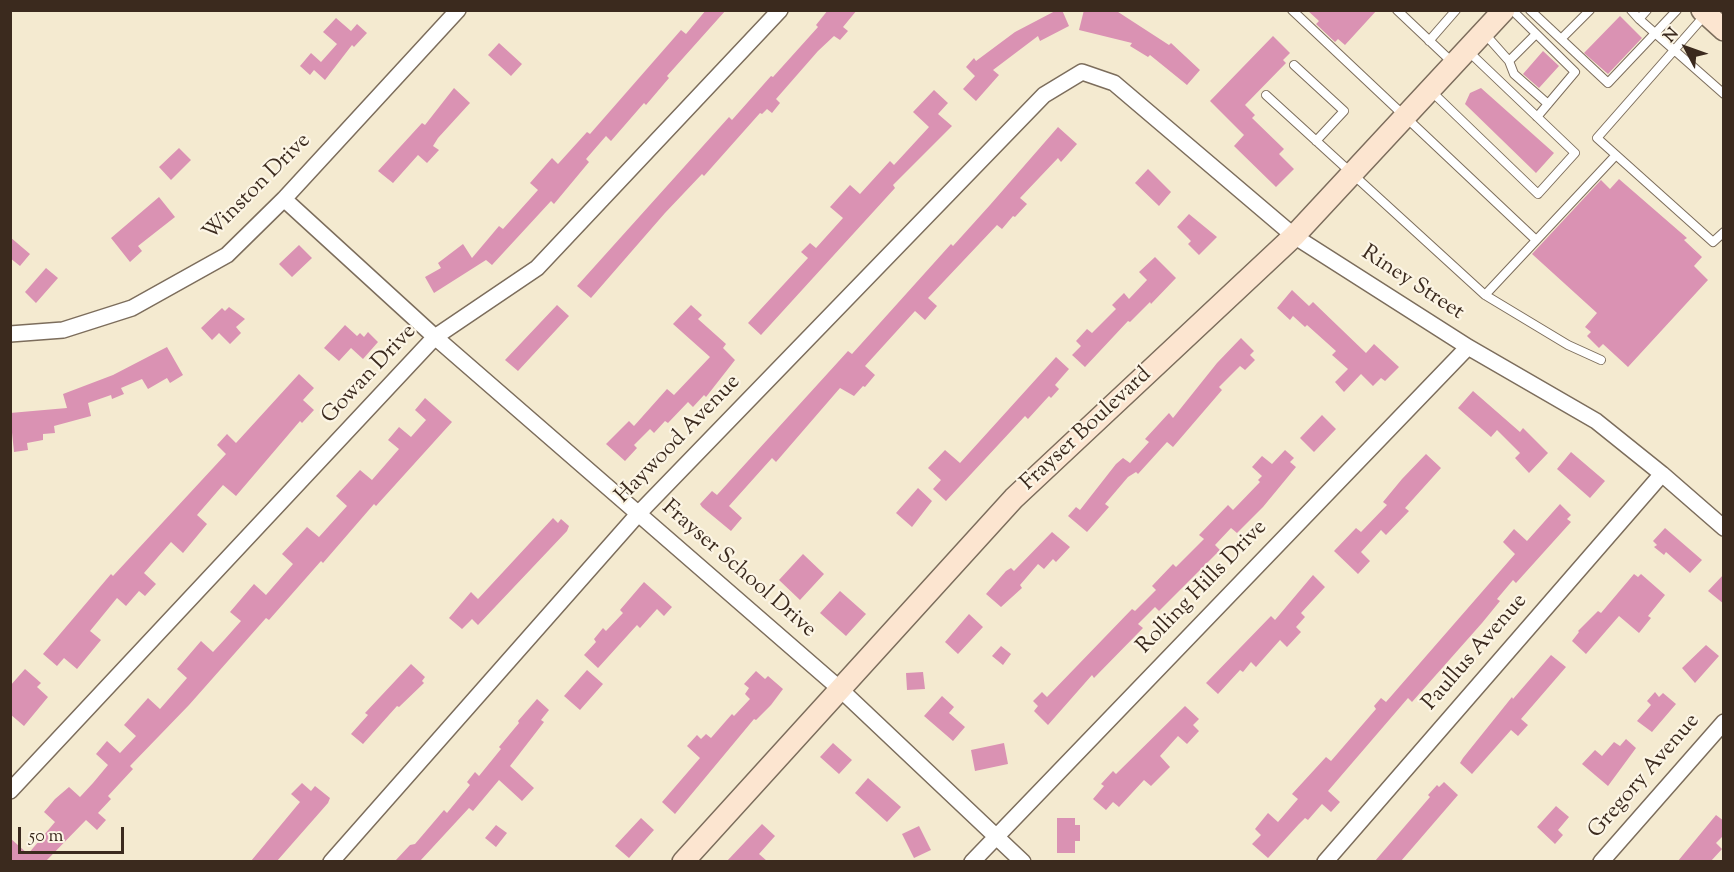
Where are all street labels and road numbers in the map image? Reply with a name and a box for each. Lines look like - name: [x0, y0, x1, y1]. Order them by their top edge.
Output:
- street label: Winston Drive: [199, 129, 317, 247]
- street label: Riney Street: [1356, 241, 1468, 327]
- street label: Gowan Drive: [317, 320, 423, 430]
- street label: Frayser Boulevard: [1016, 363, 1158, 497]
- street label: Haywood Avenue: [611, 370, 747, 510]
- street label: Frayser School Drive: [655, 496, 821, 644]
- street label: Rolling Hills Drive: [1132, 516, 1274, 660]
- street label: Paullus Avenue: [1418, 589, 1534, 717]
- street label: Gregory Avenue: [1584, 709, 1706, 845]

